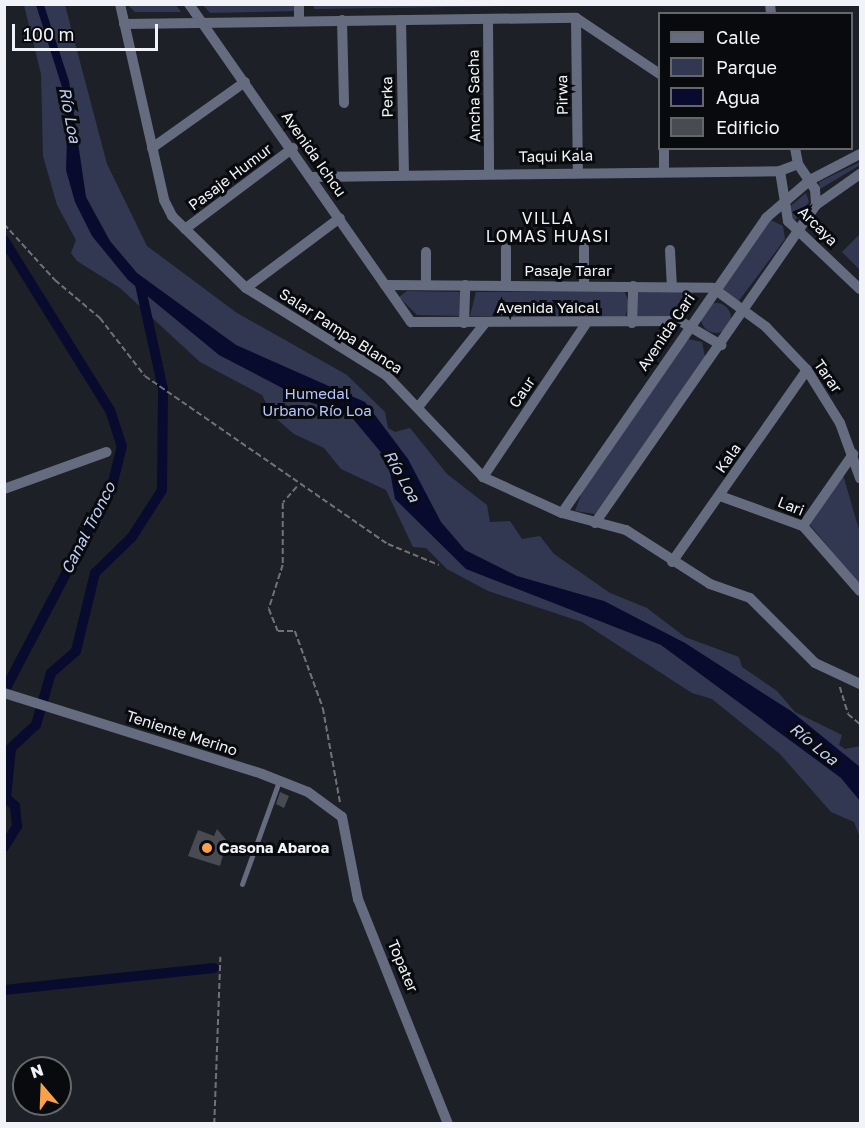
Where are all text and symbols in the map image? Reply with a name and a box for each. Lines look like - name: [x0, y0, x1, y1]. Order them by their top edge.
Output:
- scale bar: [15, 12, 160, 50]
- legend: [658, 12, 853, 150]
- text: 100 m: [23, 23, 74, 45]
- text: Calle: [716, 26, 760, 48]
- street label: Ancha Sacha: [464, 49, 484, 143]
- text: Parque: [716, 56, 777, 78]
- street label: Pirwa: [553, 75, 571, 115]
- street label: Perka: [378, 76, 396, 118]
- water label: Río Loa: [55, 86, 85, 144]
- text: Agua: [716, 86, 760, 108]
- street label: Avenida Ichcu: [278, 108, 350, 200]
- text: Edificio: [716, 116, 780, 138]
- street label: Pasaje Humur: [185, 140, 275, 214]
- street label: Taqui Kala: [519, 146, 593, 166]
- street label: Arcaya: [794, 202, 842, 250]
- district label: VILLA LOMAS HUASI: [486, 208, 610, 246]
- street label: Pasaje Tarar: [524, 262, 612, 280]
- street label: Salar Pampa Blanca: [276, 285, 406, 377]
- street label: Avenida Cari: [634, 290, 698, 374]
- street label: Avenida Yaical: [497, 299, 599, 317]
- street label: Tarar: [810, 356, 846, 396]
- street label: Caur: [505, 373, 539, 411]
- park label: Humedal Urbano Río Loa: [262, 384, 372, 419]
- street label: Kala: [711, 440, 745, 476]
- water label: Río Loa: [380, 447, 424, 505]
- water label: Canal Tronco: [57, 479, 119, 577]
- street label: Lari: [775, 493, 807, 519]
- street label: Teniente Merino: [124, 707, 240, 759]
- water label: Río Loa: [786, 719, 842, 769]
- place label: Casona Abaroa: [219, 839, 329, 857]
- marker: Casona Abaroa: [200, 841, 214, 855]
- street label: Topater: [384, 937, 422, 995]
- north arrow: [12, 1056, 72, 1116]
- text: N: [28, 1059, 46, 1082]

